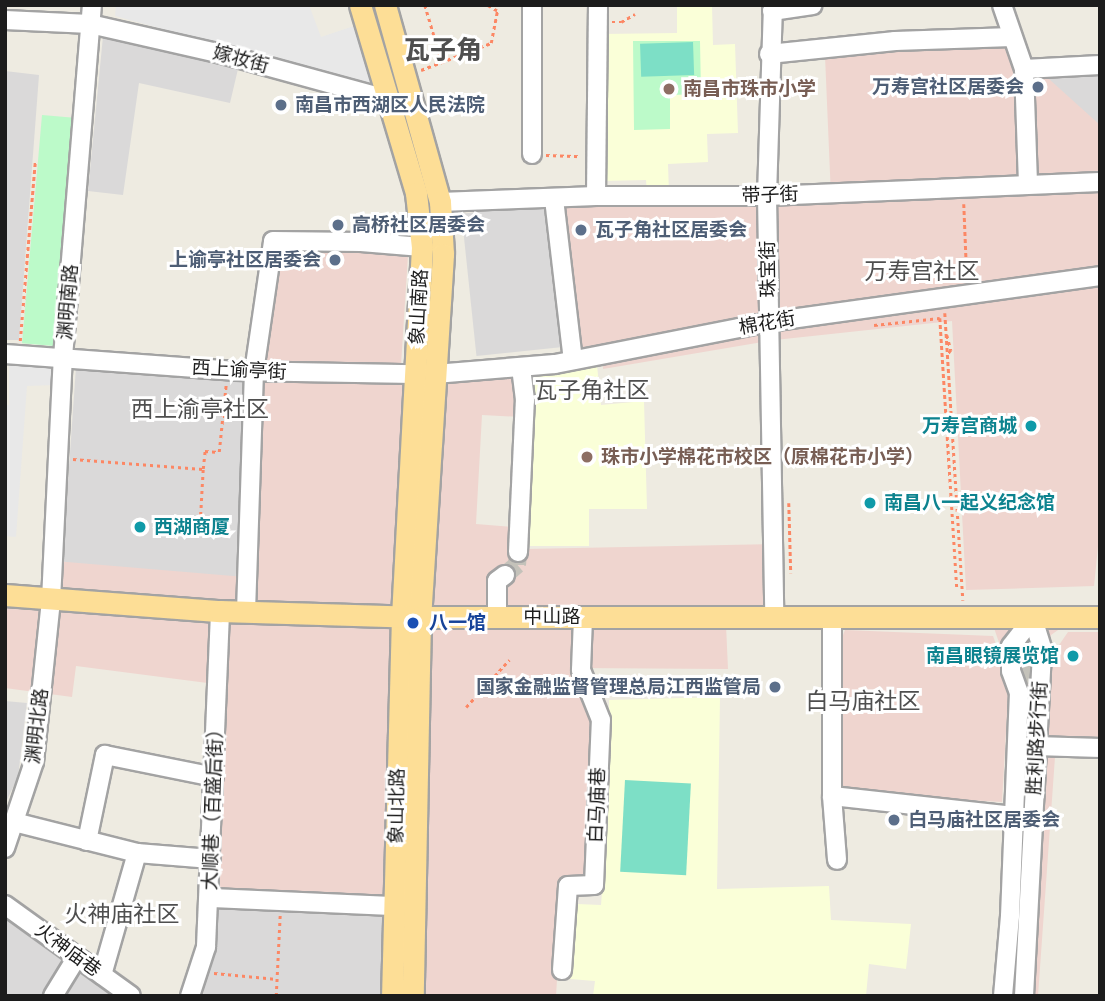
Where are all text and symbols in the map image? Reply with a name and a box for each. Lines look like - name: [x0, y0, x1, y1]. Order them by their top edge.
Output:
- district label: 瓦子角: [404, 34, 482, 66]
- street label: 嫁妆街: [211, 41, 271, 77]
- place label: 万寿宫社区居委会: [872, 76, 1024, 98]
- place label: 南昌市珠市小学: [683, 78, 816, 100]
- marker: 万寿宫社区居委会: [1030, 79, 1046, 95]
- marker: 南昌市珠市小学: [661, 81, 677, 97]
- place label: 南昌市西湖区人民法院: [295, 94, 485, 116]
- marker: 南昌市西湖区人民法院: [273, 97, 289, 113]
- street label: 带子街: [741, 183, 799, 207]
- place label: 高桥社区居委会: [352, 214, 485, 236]
- marker: 高桥社区居委会: [330, 217, 346, 233]
- place label: 瓦子角社区居委会: [595, 219, 747, 241]
- marker: 瓦子角社区居委会: [573, 222, 589, 238]
- street label: 珠宝街: [756, 240, 780, 298]
- place label: 上谕亭社区居委会: [169, 249, 321, 271]
- marker: 上谕亭社区居委会: [327, 252, 343, 268]
- district label: 万寿宫社区: [865, 257, 979, 285]
- street label: 渊明南路: [53, 263, 83, 341]
- street label: 象山南路: [406, 268, 432, 346]
- street label: 棉花街: [737, 307, 797, 339]
- street label: 西上谕亭街: [191, 356, 287, 384]
- district label: 瓦子角社区: [535, 376, 649, 404]
- district label: 西上渝亭社区: [131, 395, 269, 423]
- place label: 万寿宫商城: [922, 415, 1017, 437]
- marker: 万寿宫商城: [1023, 418, 1039, 434]
- place label: 珠市小学棉花市校区（原棉花市小学）: [601, 446, 924, 468]
- marker: 珠市小学棉花市校区（原棉花市小学）: [579, 449, 595, 465]
- place label: 南昌八一起义纪念馆: [884, 492, 1055, 514]
- marker: 南昌八一起义纪念馆: [862, 495, 878, 511]
- place label: 西湖商厦: [154, 516, 230, 538]
- marker: 西湖商厦: [132, 519, 148, 535]
- street label: 中山路: [524, 606, 580, 628]
- place label: 八一馆: [429, 612, 486, 634]
- marker: 八一馆: [403, 613, 423, 633]
- place label: 南昌眼镜展览馆: [926, 645, 1059, 667]
- marker: 南昌眼镜展览馆: [1065, 648, 1081, 664]
- place label: 国家金融监督管理总局江西监管局: [476, 676, 761, 698]
- marker: 国家金融监督管理总局江西监管局: [767, 679, 783, 695]
- street label: 胜利路步行街: [1023, 680, 1051, 796]
- street label: 渊明北路: [21, 687, 53, 765]
- district label: 白马庙社区: [806, 687, 920, 715]
- street label: 大顺巷（百盛后街）: [199, 719, 227, 891]
- street label: 白马庙巷: [584, 767, 610, 843]
- street label: 象山北路: [385, 768, 409, 844]
- place label: 白马庙社区居委会: [908, 809, 1060, 831]
- marker: 白马庙社区居委会: [886, 812, 902, 828]
- district label: 火神庙社区: [65, 900, 179, 928]
- street label: 火神庙巷: [31, 918, 105, 982]

